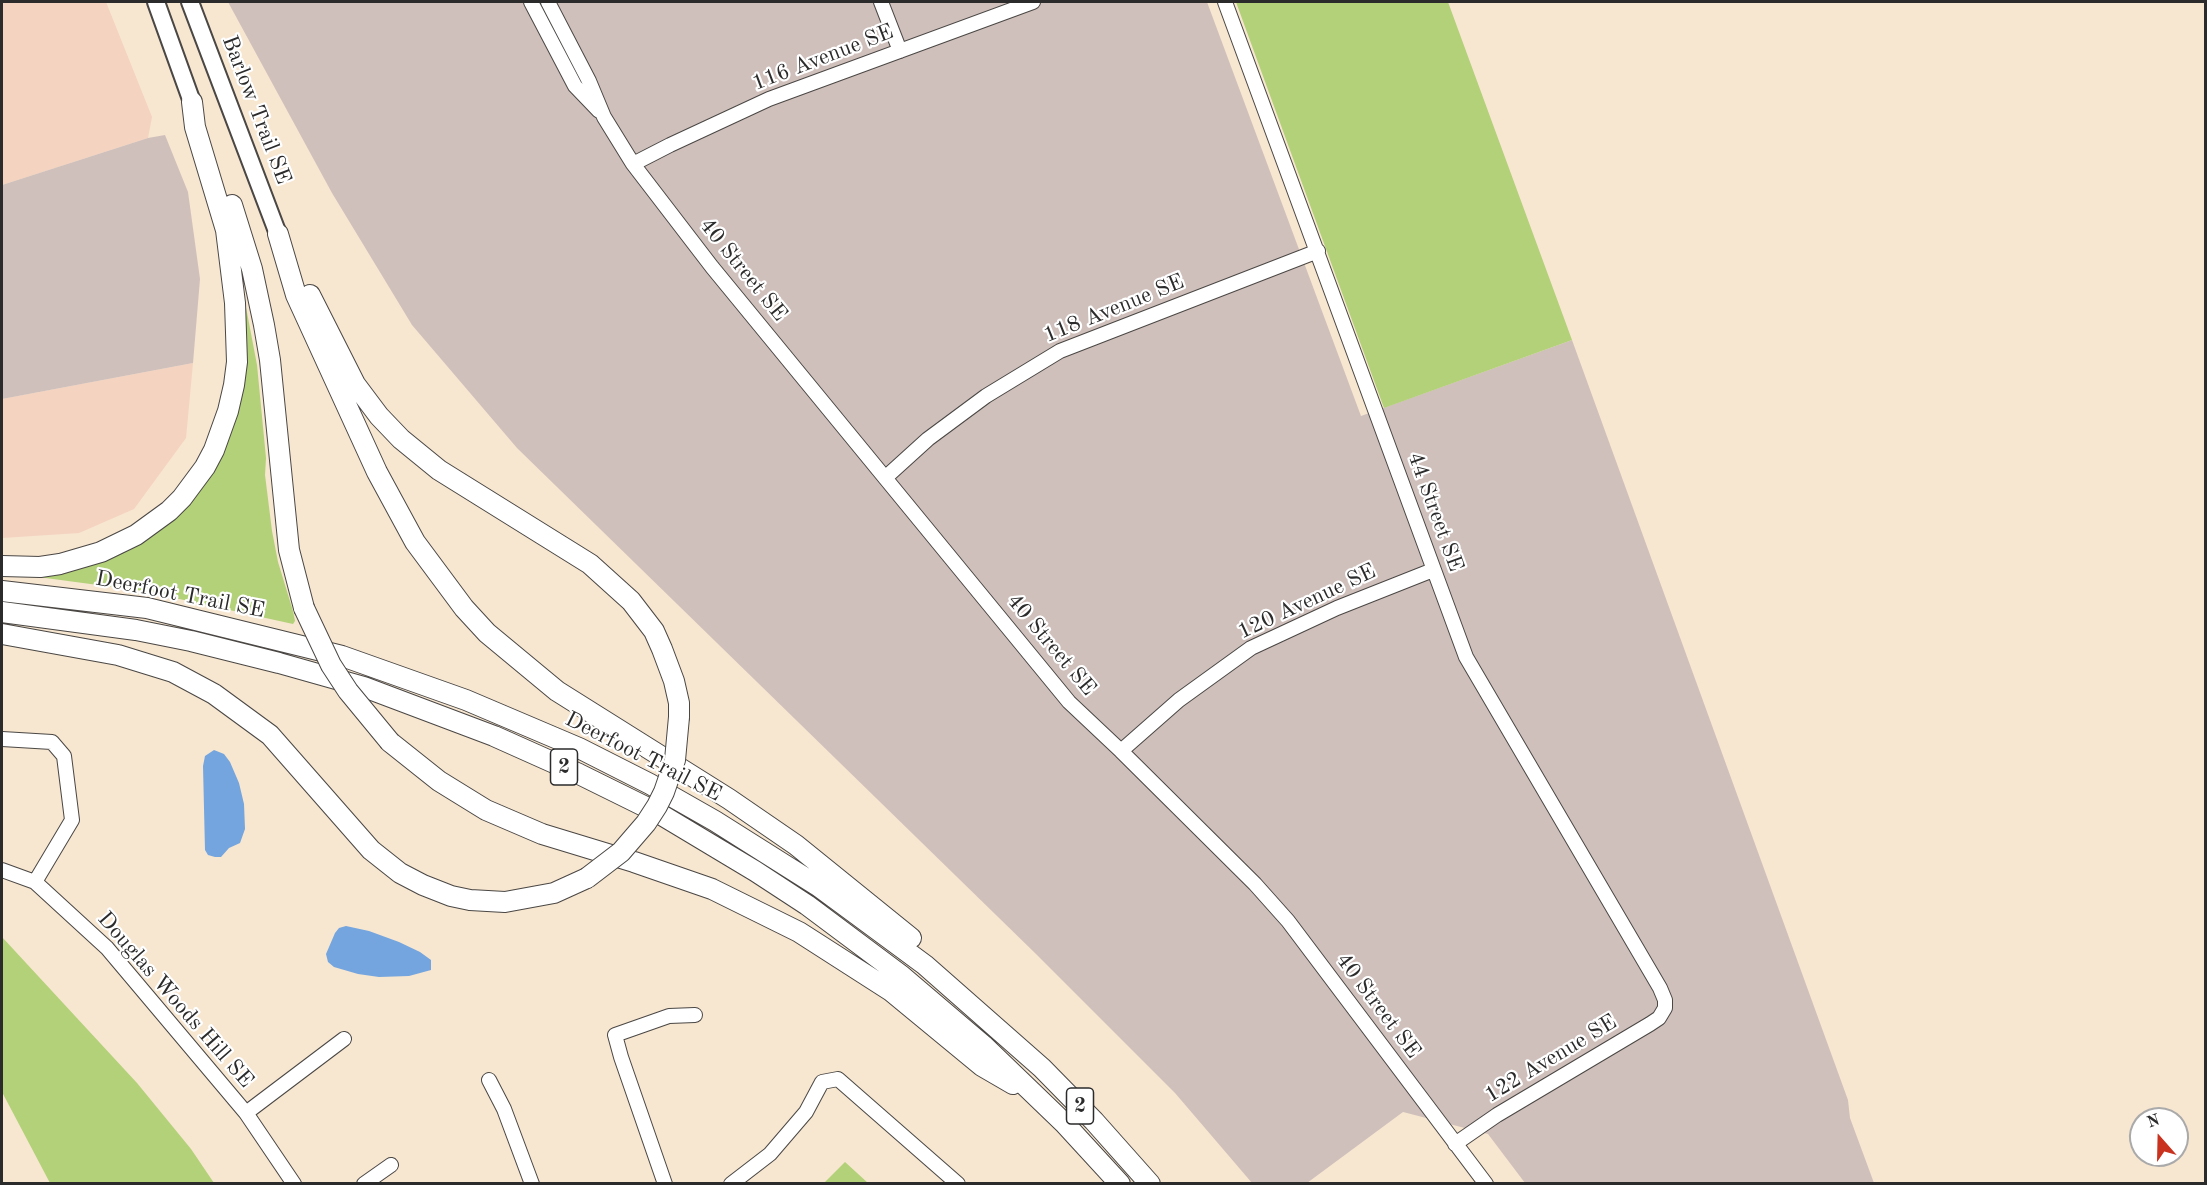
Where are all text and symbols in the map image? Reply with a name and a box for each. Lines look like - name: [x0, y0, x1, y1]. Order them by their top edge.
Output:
- street label: 116 Avenue SE: [749, 19, 897, 97]
- street label: Barlow Trail SE: [215, 32, 297, 188]
- street label: 40 Street SE: [693, 213, 793, 327]
- street label: 118 Avenue SE: [1040, 269, 1188, 349]
- street label: 44 Street SE: [1401, 449, 1469, 575]
- street label: 120 Avenue SE: [1234, 558, 1380, 646]
- street label: Deerfoot Trail SE: [93, 566, 267, 624]
- street label: 40 Street SE: [1001, 589, 1101, 701]
- street label: Deerfoot Trail SE: [560, 706, 726, 808]
- road number: 2: [550, 749, 578, 785]
- street label: Douglas Woods Hill SE: [91, 907, 259, 1093]
- street label: 40 Street SE: [1330, 948, 1426, 1064]
- street label: 122 Avenue SE: [1480, 1009, 1622, 1109]
- road number: 2: [1066, 1088, 1094, 1124]
- north arrow: [2129, 1107, 2189, 1167]
- text: N: [2145, 1112, 2162, 1132]

